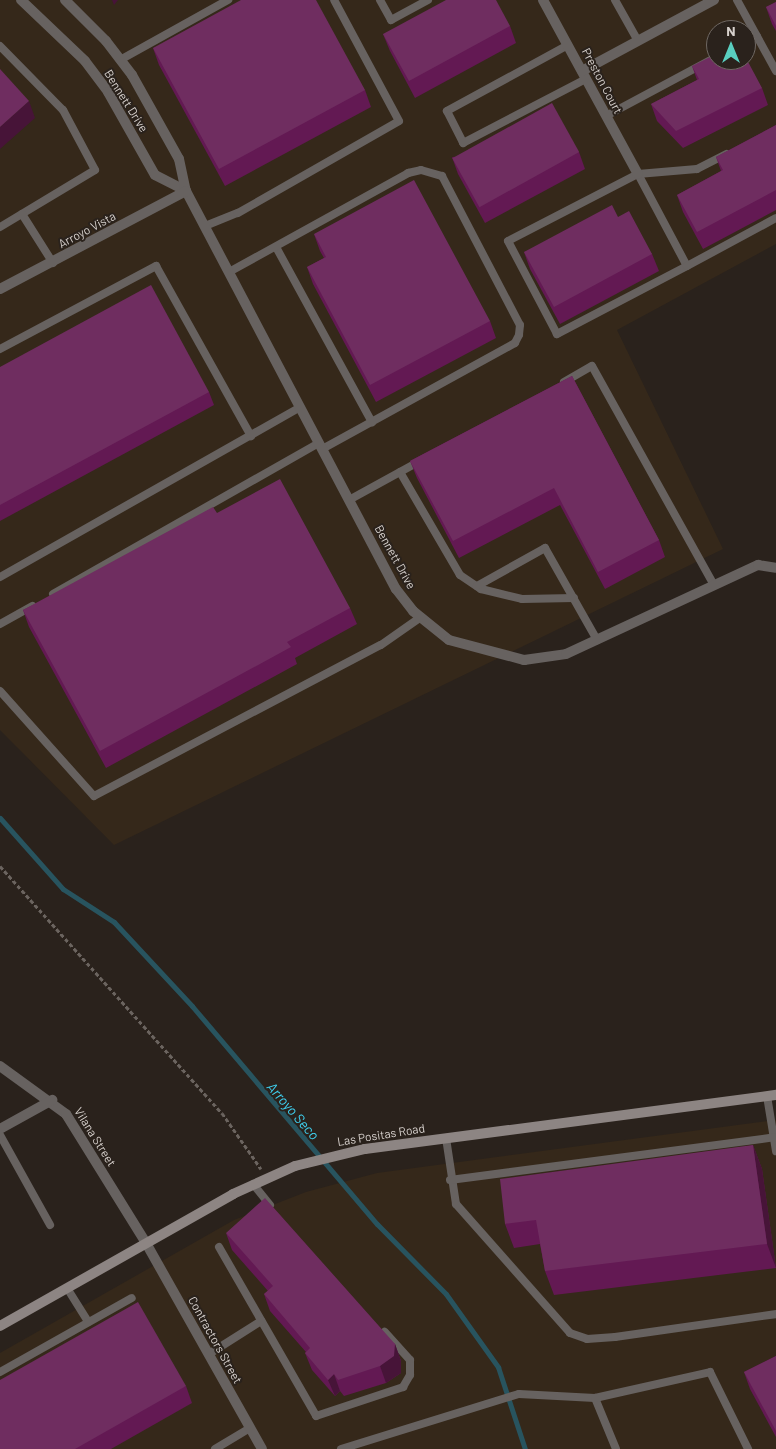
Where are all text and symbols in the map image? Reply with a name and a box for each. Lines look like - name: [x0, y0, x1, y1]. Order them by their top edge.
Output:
- north arrow: [706, 20, 756, 70]
- text: N: [726, 22, 736, 39]
- street label: Preston Court: [579, 46, 625, 116]
- street label: Bennett Drive: [101, 67, 151, 135]
- street label: Arroyo Vista: [56, 209, 118, 251]
- street label: Bennett Drive: [372, 522, 418, 592]
- water label: Arroyo Seco: [263, 1079, 323, 1143]
- street label: Vilana Street: [71, 1105, 119, 1169]
- street label: Las Positas Road: [336, 1121, 426, 1149]
- street label: Contractors Street: [185, 1294, 245, 1386]

